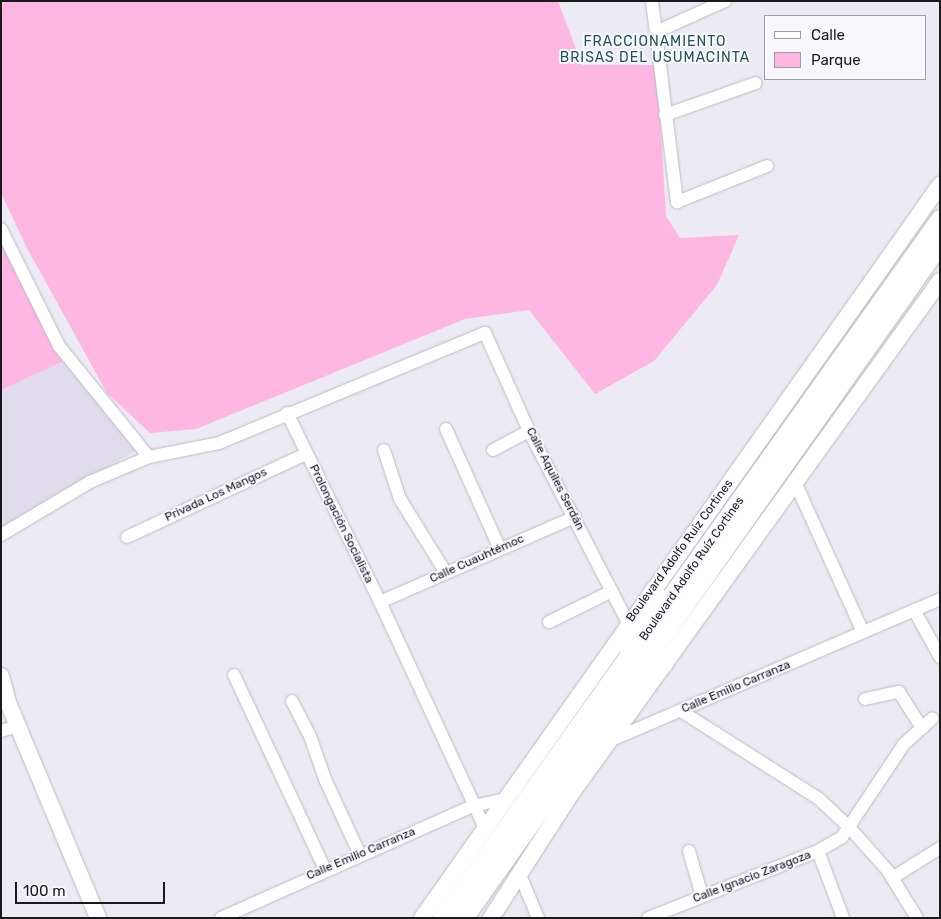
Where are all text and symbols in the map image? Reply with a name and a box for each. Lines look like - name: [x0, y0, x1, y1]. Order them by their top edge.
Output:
- legend: [764, 15, 926, 80]
- text: Calle: [811, 26, 845, 44]
- district label: FRACCIONAMIENTO BRISAS DEL USUMACINTA: [557, 34, 753, 66]
- text: Parque: [811, 51, 861, 69]
- street label: Calle Aquiles Serdán: [523, 425, 587, 533]
- street label: Prolongación Socialista: [306, 462, 376, 586]
- street label: Privada Los Mangos: [163, 465, 269, 525]
- street label: Boulevard Adolfo Ruiz Cortines: [623, 477, 737, 625]
- street label: Boulevard Adolfo Ruíz Cortines: [637, 494, 747, 644]
- street label: Calle Cuauhtémoc: [427, 532, 527, 586]
- street label: Calle Emilio Carranza: [679, 658, 793, 716]
- street label: Calle Emilio Carranza: [304, 825, 418, 883]
- street label: Calle Ignacio Zaragoza: [691, 848, 813, 906]
- scale bar: [18, 872, 168, 904]
- text: 100 m: [23, 882, 65, 900]

